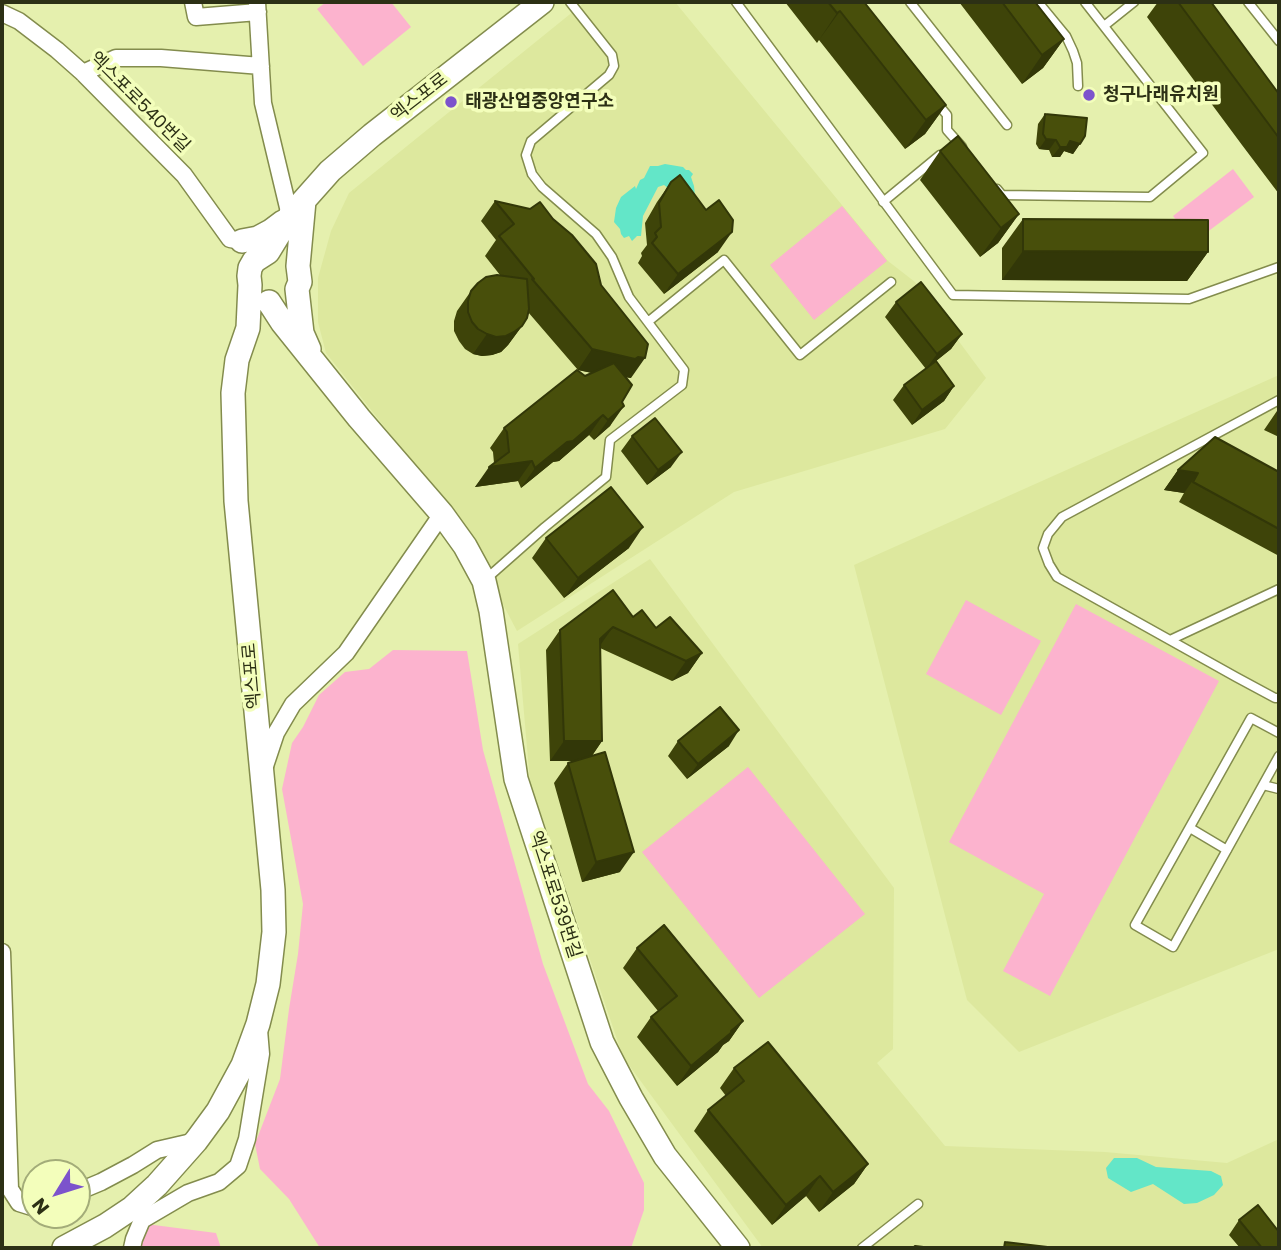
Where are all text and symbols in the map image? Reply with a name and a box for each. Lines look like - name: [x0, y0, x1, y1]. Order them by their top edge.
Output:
- street label: 엑스포로540번길: [84, 48, 194, 158]
- street label: 엑스포로: [387, 69, 453, 127]
- place label: 청구나래유치원: [1103, 84, 1219, 106]
- marker: 청구나래유치원: [1081, 87, 1097, 103]
- place label: 태광산업중앙연구소: [465, 91, 614, 113]
- marker: 태광산업중앙연구소: [443, 94, 459, 110]
- street label: 엑스포로: [239, 642, 267, 710]
- street label: 엑스포로539번길: [523, 829, 585, 961]
- north arrow: [21, 1159, 91, 1229]
- text: N: [26, 1192, 56, 1220]

